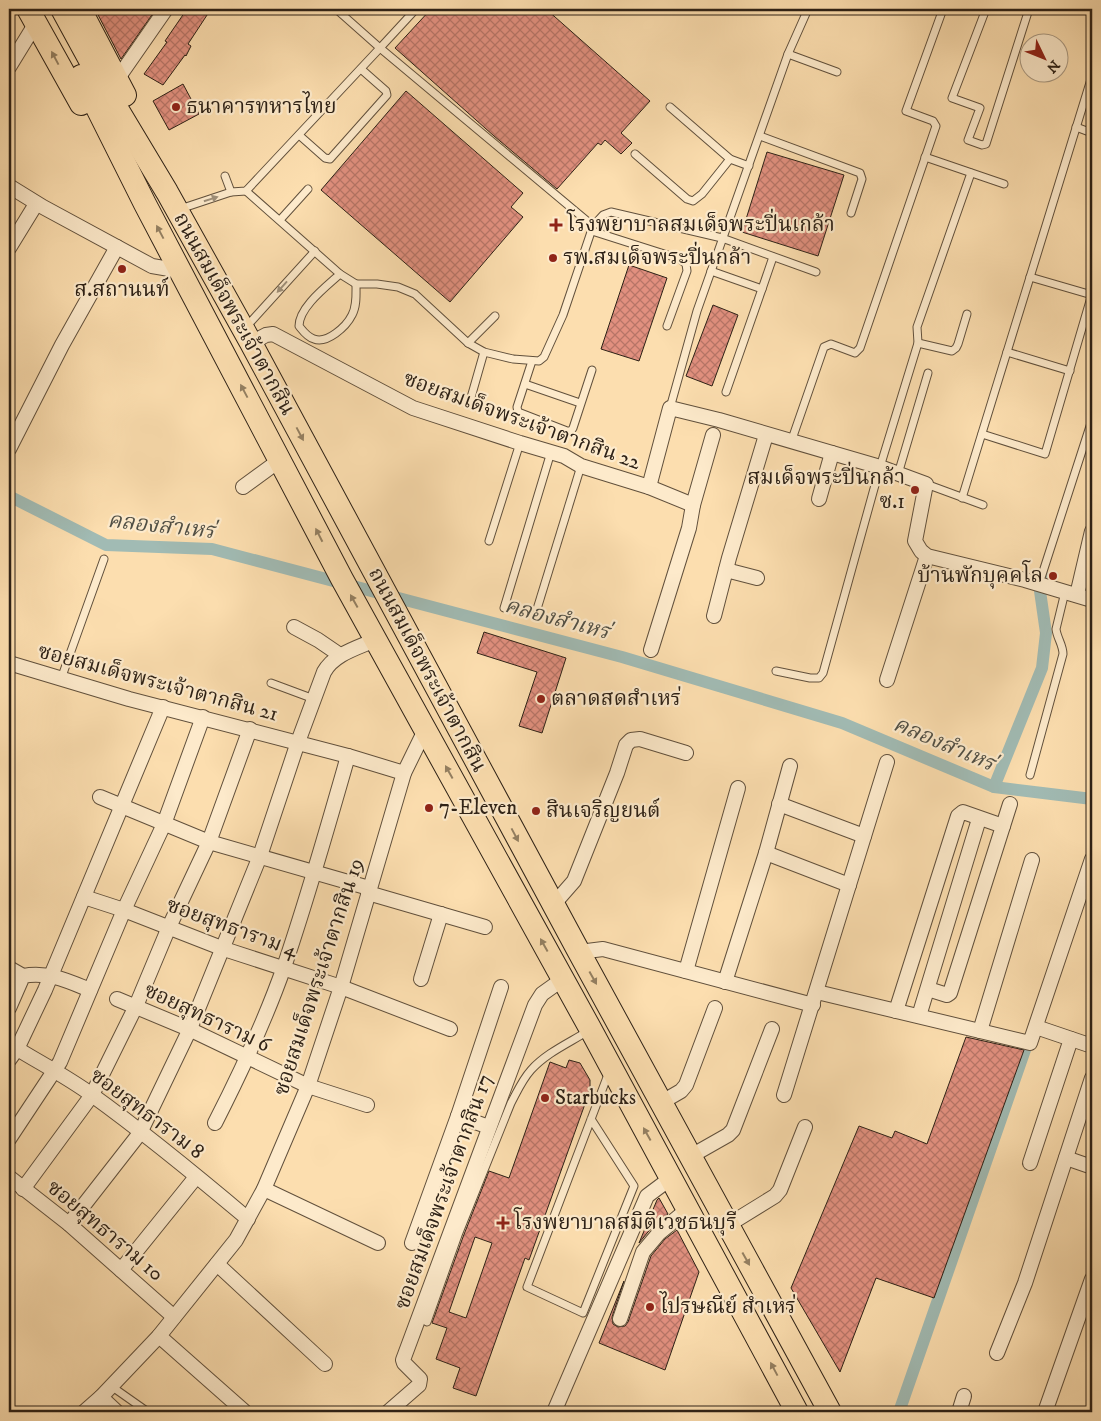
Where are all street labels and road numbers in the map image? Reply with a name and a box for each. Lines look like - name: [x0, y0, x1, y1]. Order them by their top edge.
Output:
- street label: ถนนสมเด็จพระเจ้าตากสิน: [167, 208, 301, 420]
- street label: ซอยสมเด็จพระเจ้าตากสิน 22: [400, 366, 645, 476]
- street label: ถนนสมเด็จพระเจ้าตากสิน: [362, 563, 492, 777]
- street label: ซอยสมเด็จพระเจ้าตากสิน 21: [35, 638, 281, 728]
- street label: ซอยสมเด็จพระเจ้าตากสิน 19: [268, 855, 370, 1099]
- street label: ซอยสุทธาราม 4: [163, 892, 302, 964]
- street label: ซอยสุทธาราม 6: [140, 977, 275, 1059]
- street label: ซอยสุทธาราม 8: [85, 1063, 209, 1165]
- street label: ซอยสมเด็จพระเจ้าตากสิน 17: [389, 1071, 499, 1313]
- street label: ซอยสุทธาราม 10: [41, 1175, 169, 1287]

